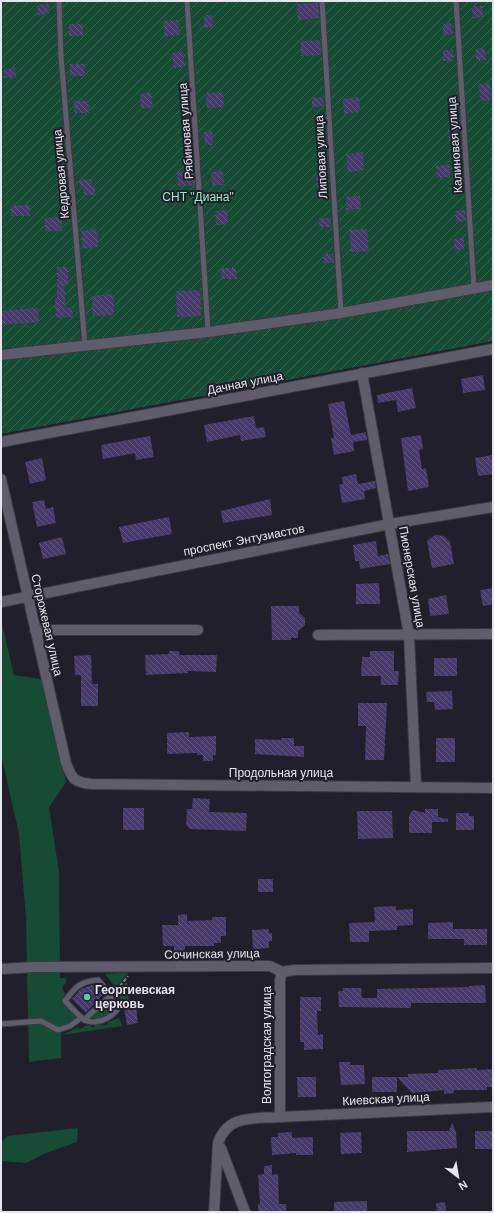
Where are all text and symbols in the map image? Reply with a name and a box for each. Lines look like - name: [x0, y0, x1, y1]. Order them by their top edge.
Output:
- street label: Рябиновая улица: [176, 82, 196, 180]
- street label: Калиновая улица: [445, 96, 465, 194]
- street label: Липовая улица: [312, 115, 330, 199]
- street label: Кедровая улица: [50, 128, 72, 219]
- park label: СНТ "Диана": [162, 190, 234, 204]
- street label: Дачная улица: [206, 369, 284, 397]
- street label: проспект Энтузиастов: [182, 521, 306, 559]
- street label: Пионерская улица: [396, 525, 428, 629]
- street label: Сторожевая улица: [28, 573, 66, 678]
- street label: Продольная улица: [229, 766, 334, 780]
- street label: Сочинская улица: [164, 946, 260, 962]
- place label: Георгиевская церковь: [95, 983, 175, 1011]
- street label: Волгоградская улица: [260, 986, 274, 1104]
- marker: Георгиевская церковь: [82, 992, 92, 1002]
- street label: Киевская улица: [342, 1090, 430, 1108]
- north arrow: [438, 1157, 478, 1197]
- text: N: [457, 1178, 470, 1193]

